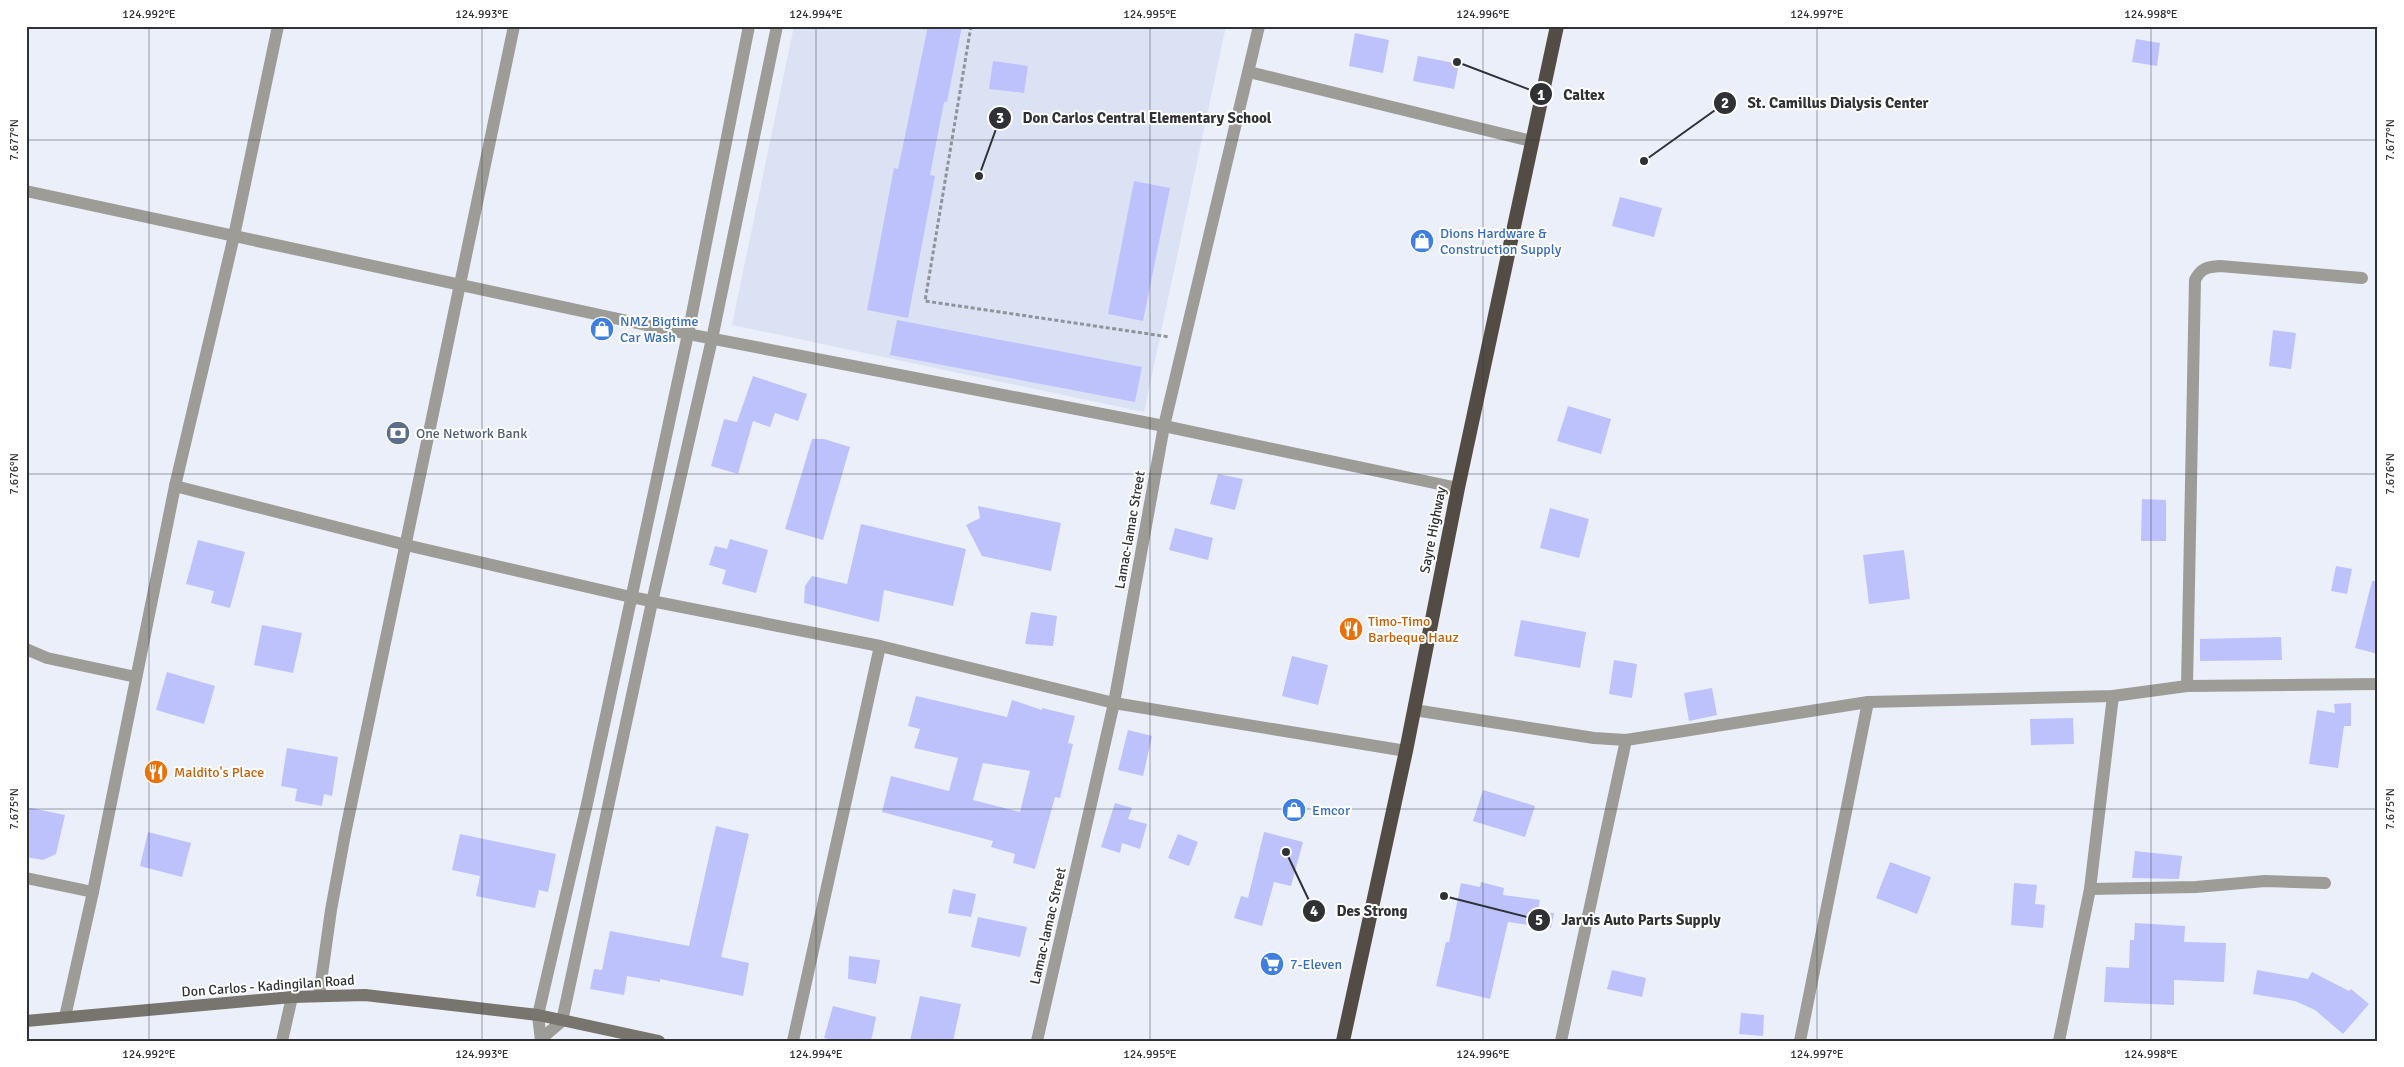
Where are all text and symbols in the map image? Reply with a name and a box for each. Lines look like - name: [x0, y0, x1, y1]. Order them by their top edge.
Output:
- text: 124.992°E: [122, 7, 176, 22]
- text: 124.993°E: [455, 7, 509, 22]
- text: 124.994°E: [789, 7, 843, 22]
- text: 124.995°E: [1123, 7, 1177, 22]
- text: 124.996°E: [1456, 7, 1510, 22]
- text: 124.997°E: [1790, 7, 1844, 22]
- text: 124.998°E: [2124, 7, 2178, 22]
- callout: Caltex: [1528, 79, 1615, 109]
- text: 1: [1537, 86, 1545, 104]
- text: Caltex: [1563, 86, 1606, 104]
- callout: St. Camillus Dialysis Center: [1713, 88, 1939, 118]
- text: 2: [1721, 94, 1729, 112]
- text: St. Camillus Dialysis Center: [1747, 94, 1929, 112]
- callout: Don Carlos Central Elementary School: [987, 103, 1281, 133]
- text: 3: [996, 109, 1004, 127]
- text: Don Carlos Central Elementary School: [1022, 109, 1272, 127]
- text: 7.677°N: [7, 119, 22, 161]
- text: 7.677°N: [2383, 119, 2398, 161]
- place label: Dions Hardware & Construction Supply: [1440, 225, 1562, 258]
- shop icon: Dions Hardware & Construction Supply: [1409, 228, 1435, 254]
- place label: NMZ Bigtime Car Wash: [620, 313, 698, 346]
- shop icon: NMZ Bigtime Car Wash: [589, 316, 615, 342]
- bank icon: One Network Bank: [385, 420, 411, 446]
- place label: One Network Bank: [416, 425, 527, 442]
- text: 7.676°N: [7, 453, 22, 495]
- text: 7.676°N: [2383, 453, 2398, 495]
- street label: Lamac-lamac Street: [1111, 470, 1149, 590]
- street label: Sayre Highway: [1416, 485, 1450, 575]
- place label: Timo-Timo Barbeque Hauz: [1368, 613, 1459, 646]
- restaurant icon: Timo-Timo Barbeque Hauz: [1338, 616, 1364, 642]
- restaurant icon: Maldito's Place: [143, 759, 169, 785]
- place label: Maldito's Place: [174, 764, 264, 781]
- text: 7.675°N: [7, 788, 22, 830]
- text: 7.675°N: [2383, 788, 2398, 830]
- shop icon: Emcor: [1281, 797, 1307, 823]
- place label: Emcor: [1312, 802, 1351, 819]
- street label: Lamac-lamac Street: [1026, 866, 1070, 986]
- callout: Des Strong: [1302, 896, 1418, 926]
- text: 4: [1310, 902, 1318, 920]
- text: Des Strong: [1336, 902, 1408, 920]
- callout: Jarvis Auto Parts Supply: [1527, 905, 1731, 935]
- text: 5: [1535, 911, 1543, 929]
- text: Jarvis Auto Parts Supply: [1561, 911, 1721, 929]
- supermarket icon: 7-Eleven: [1259, 951, 1285, 977]
- place label: 7-Eleven: [1290, 956, 1342, 973]
- street label: Don Carlos - Kadingilan Road: [181, 971, 355, 1001]
- text: 124.992°E: [122, 1047, 176, 1062]
- text: 124.993°E: [455, 1047, 509, 1062]
- text: 124.994°E: [789, 1047, 843, 1062]
- text: 124.995°E: [1123, 1047, 1177, 1062]
- text: 124.996°E: [1456, 1047, 1510, 1062]
- text: 124.997°E: [1790, 1047, 1844, 1062]
- text: 124.998°E: [2124, 1047, 2178, 1062]

